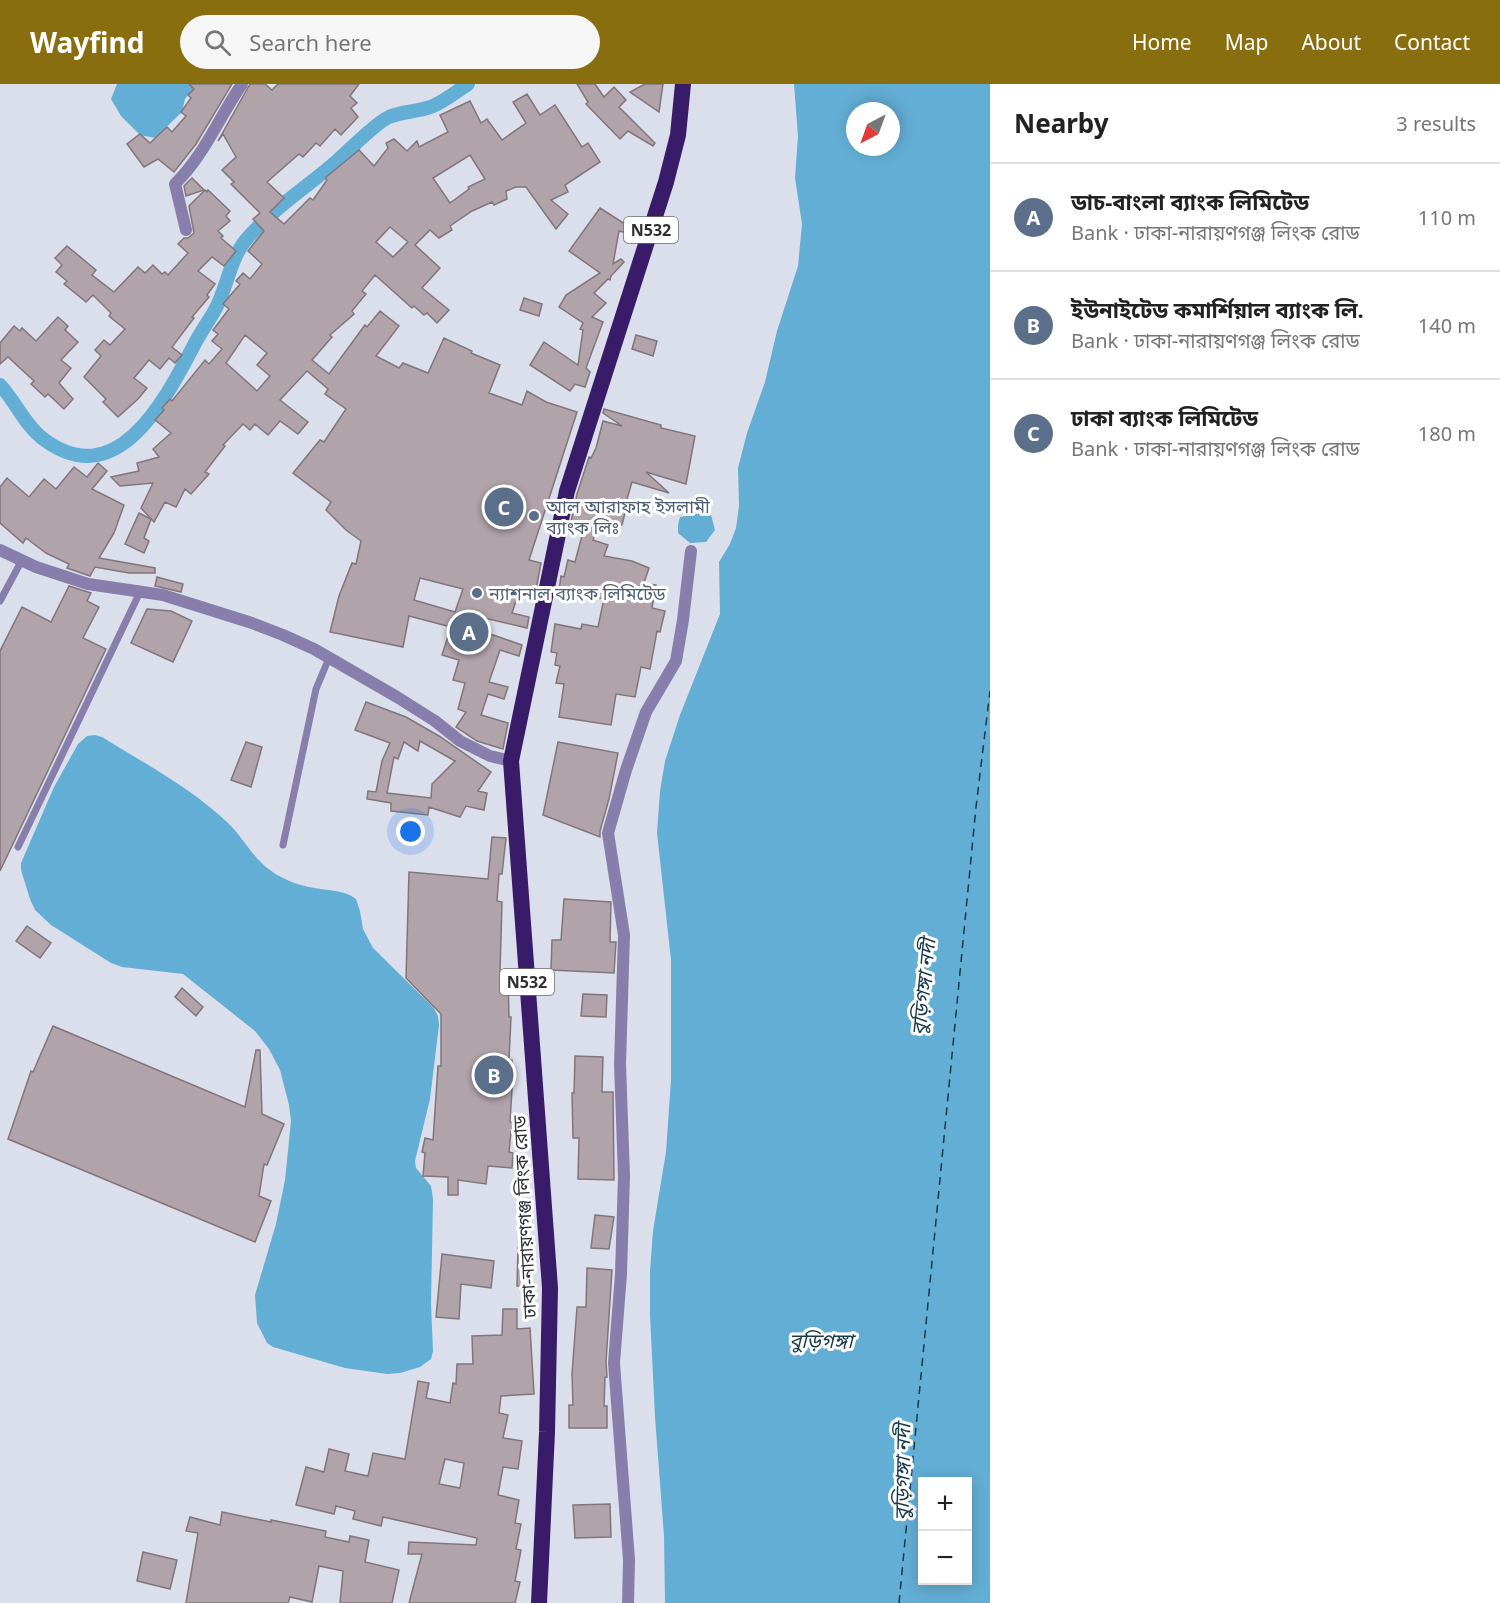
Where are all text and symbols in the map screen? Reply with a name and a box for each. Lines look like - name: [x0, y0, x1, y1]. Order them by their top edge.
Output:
- search box: [180, 15, 600, 69]
- text: Wayfind: [30, 23, 144, 61]
- icon: search: [201, 26, 234, 59]
- text: Search here: [249, 27, 372, 57]
- text: Home: [1132, 28, 1192, 56]
- text: Map: [1225, 28, 1268, 56]
- text: About: [1301, 28, 1361, 56]
- text: Contact: [1394, 28, 1470, 56]
- north arrow: [846, 102, 900, 156]
- text: Nearby: [1014, 105, 1109, 141]
- text: 3 results: [1396, 110, 1476, 137]
- text: ডাচ-বাংলা ব্যাংক লিমিটেড: [1071, 186, 1309, 216]
- text: A: [1027, 204, 1040, 231]
- text: 110 m: [1418, 204, 1476, 231]
- road number: N532: [624, 217, 678, 243]
- text: Bank · ঢাকা-নারায়ণগঞ্জ লিংক রোড: [1071, 219, 1360, 246]
- text: ইউনাইটেড কমার্শিয়াল ব্যাংক লি.: [1071, 294, 1364, 324]
- text: B: [1027, 312, 1040, 339]
- text: 140 m: [1418, 312, 1476, 339]
- text: Bank · ঢাকা-নারায়ণগঞ্জ লিংক রোড: [1071, 327, 1360, 354]
- text: ঢাকা ব্যাংক লিমিটেড: [1071, 402, 1258, 432]
- text: C: [1027, 420, 1040, 447]
- text: 180 m: [1418, 420, 1476, 447]
- text: Bank · ঢাকা-নারায়ণগঞ্জ লিংক রোড: [1071, 435, 1360, 462]
- pin: C: [484, 484, 524, 530]
- place label: আল আরাফাহ ইসলামী ব্যাংক লিঃ: [545, 494, 710, 539]
- marker: আল আরাফাহ ইসলামী ব্যাংক লিঃ: [527, 509, 541, 523]
- place label: ন্যাশনাল ব্যাংক লিমিটেড: [488, 581, 666, 605]
- marker: ন্যাশনাল ব্যাংক লিমিটেড: [470, 586, 484, 600]
- pin: A: [450, 610, 488, 654]
- your location: [396, 817, 425, 846]
- water label: বুড়িগঙ্গা নদী: [904, 934, 942, 1037]
- road number: N532: [500, 969, 554, 995]
- pin: B: [474, 1052, 514, 1098]
- street label: ঢাকা-নারায়ণগঞ্জ লিংক রোড: [507, 1115, 541, 1320]
- water label: বুড়িগঙ্গা: [789, 1327, 856, 1354]
- water label: বুড়িগঙ্গা নদী: [888, 1420, 916, 1521]
- map controls: [918, 1477, 972, 1585]
- button: +: [918, 1477, 972, 1531]
- button: −: [918, 1531, 972, 1585]

